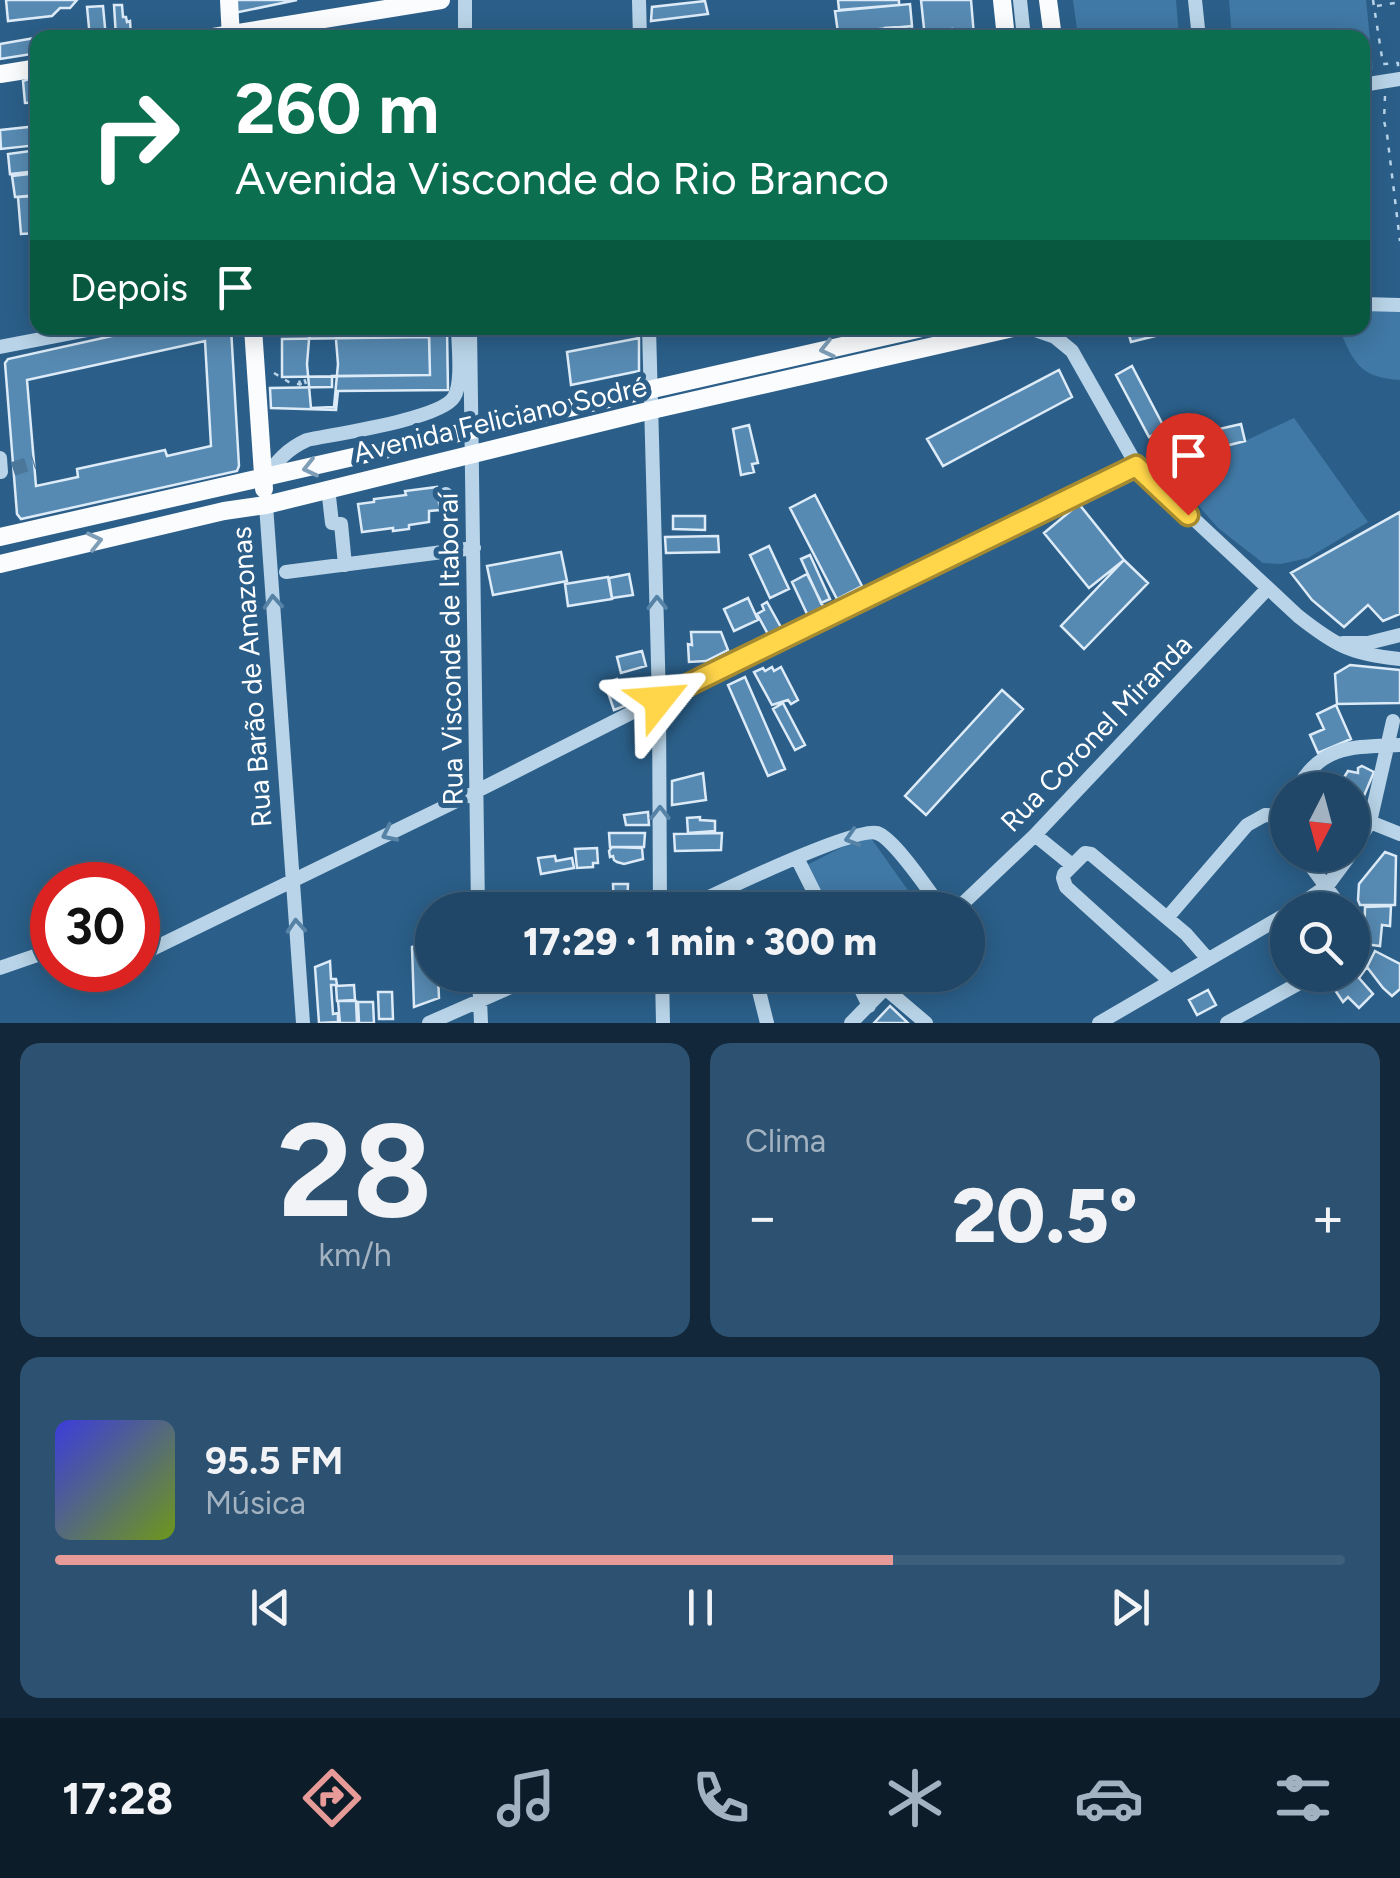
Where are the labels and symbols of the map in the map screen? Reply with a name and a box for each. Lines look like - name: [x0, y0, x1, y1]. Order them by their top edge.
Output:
- one-way arrow: [819, 337, 836, 358]
- street label: Avenida Feliciano Sodré: [350, 369, 650, 469]
- pin: [1146, 413, 1231, 516]
- one-way arrow: [302, 456, 319, 477]
- street label: Rua Visconde de Itaboraí: [430, 491, 470, 806]
- street label: Rua Barão de Amazonas: [224, 526, 278, 828]
- one-way arrow: [86, 532, 103, 553]
- one-way arrow: [262, 593, 284, 609]
- one-way arrow: [646, 594, 667, 610]
- street label: Rua Coronel Miranda: [993, 627, 1199, 839]
- position arrow: [607, 648, 711, 752]
- north arrow: [1270, 772, 1370, 872]
- one-way arrow: [649, 804, 671, 820]
- one-way arrow: [381, 822, 399, 842]
- one-way arrow: [844, 826, 861, 846]
- speed limit sign: 30: [30, 862, 160, 992]
- one-way arrow: [286, 917, 308, 933]

